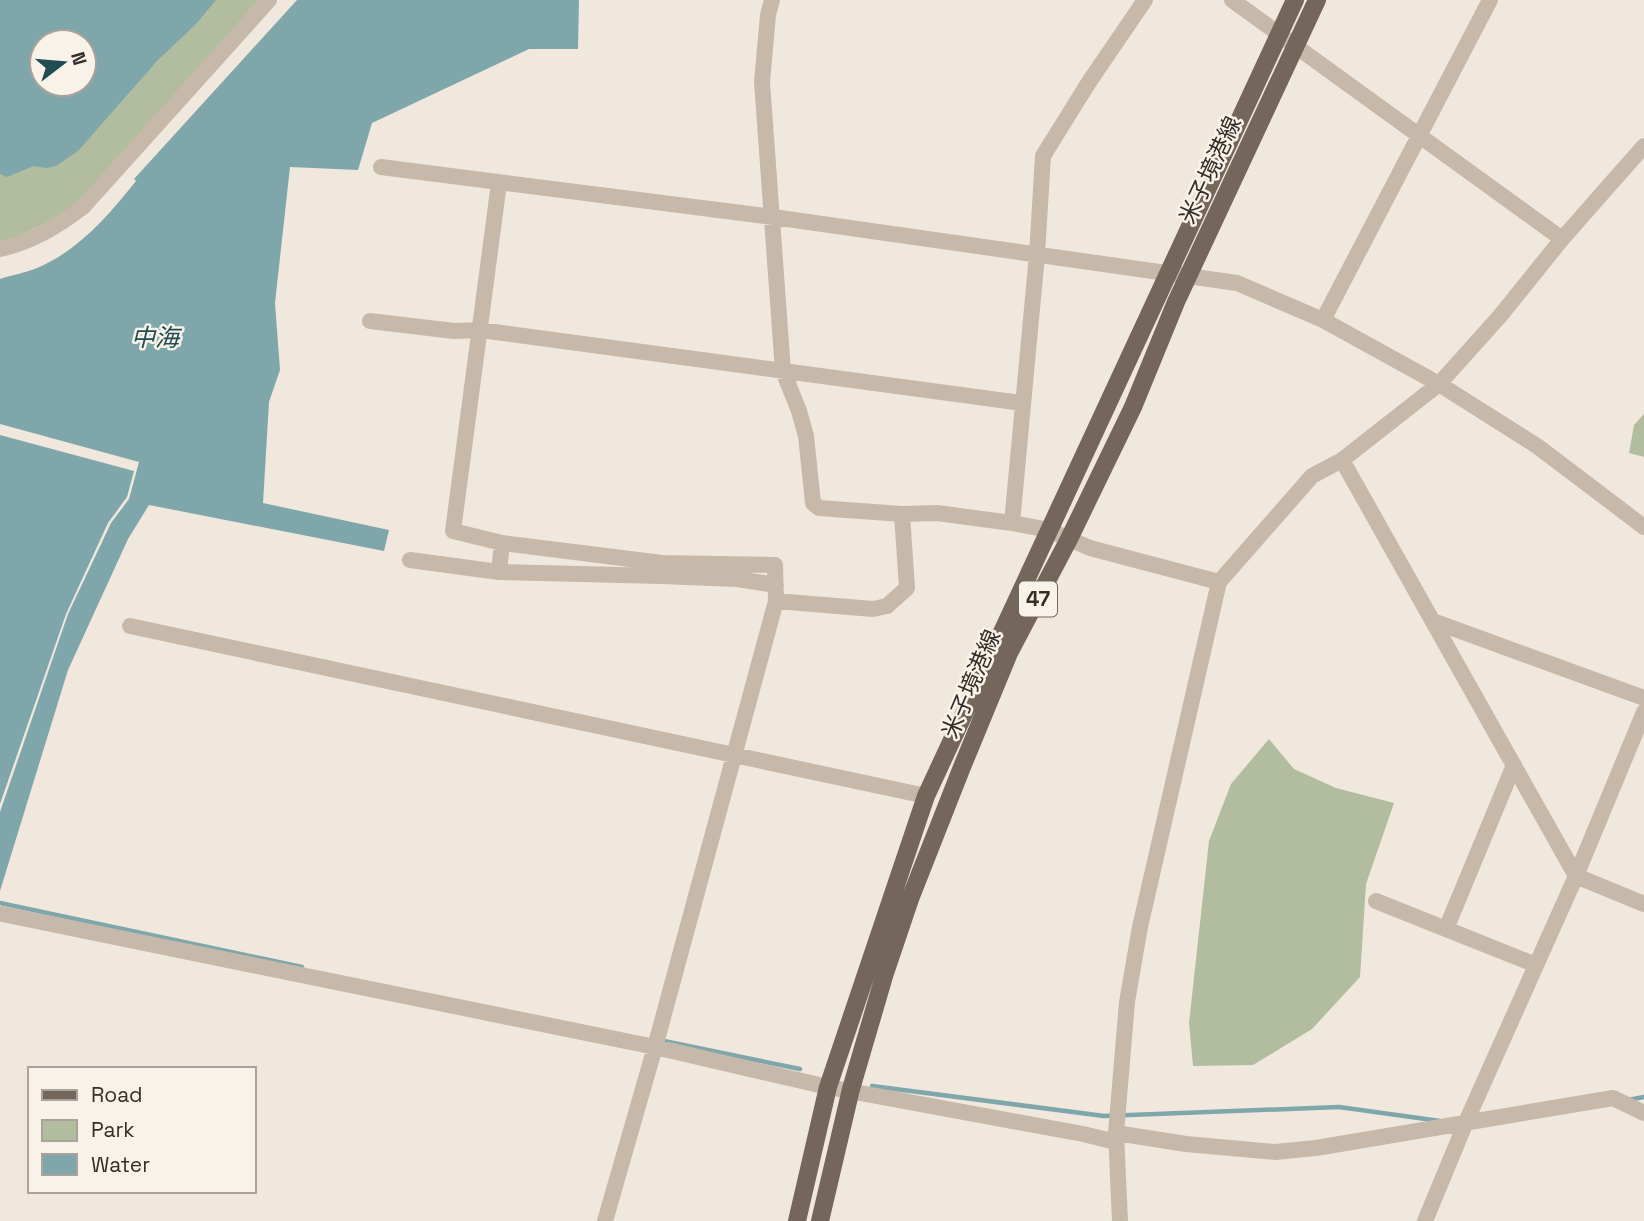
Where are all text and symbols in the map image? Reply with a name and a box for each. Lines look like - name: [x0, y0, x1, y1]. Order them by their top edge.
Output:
- north arrow: [28, 28, 98, 98]
- text: N: [65, 49, 93, 68]
- street label: 米子境港線: [1172, 112, 1248, 228]
- water label: 中海: [131, 322, 183, 353]
- road number: 47: [1019, 582, 1057, 616]
- street label: 米子境港線: [935, 625, 1007, 743]
- legend: [28, 1067, 256, 1193]
- text: Road: [91, 1081, 143, 1108]
- text: Park: [91, 1116, 135, 1143]
- text: Water: [91, 1151, 150, 1178]

